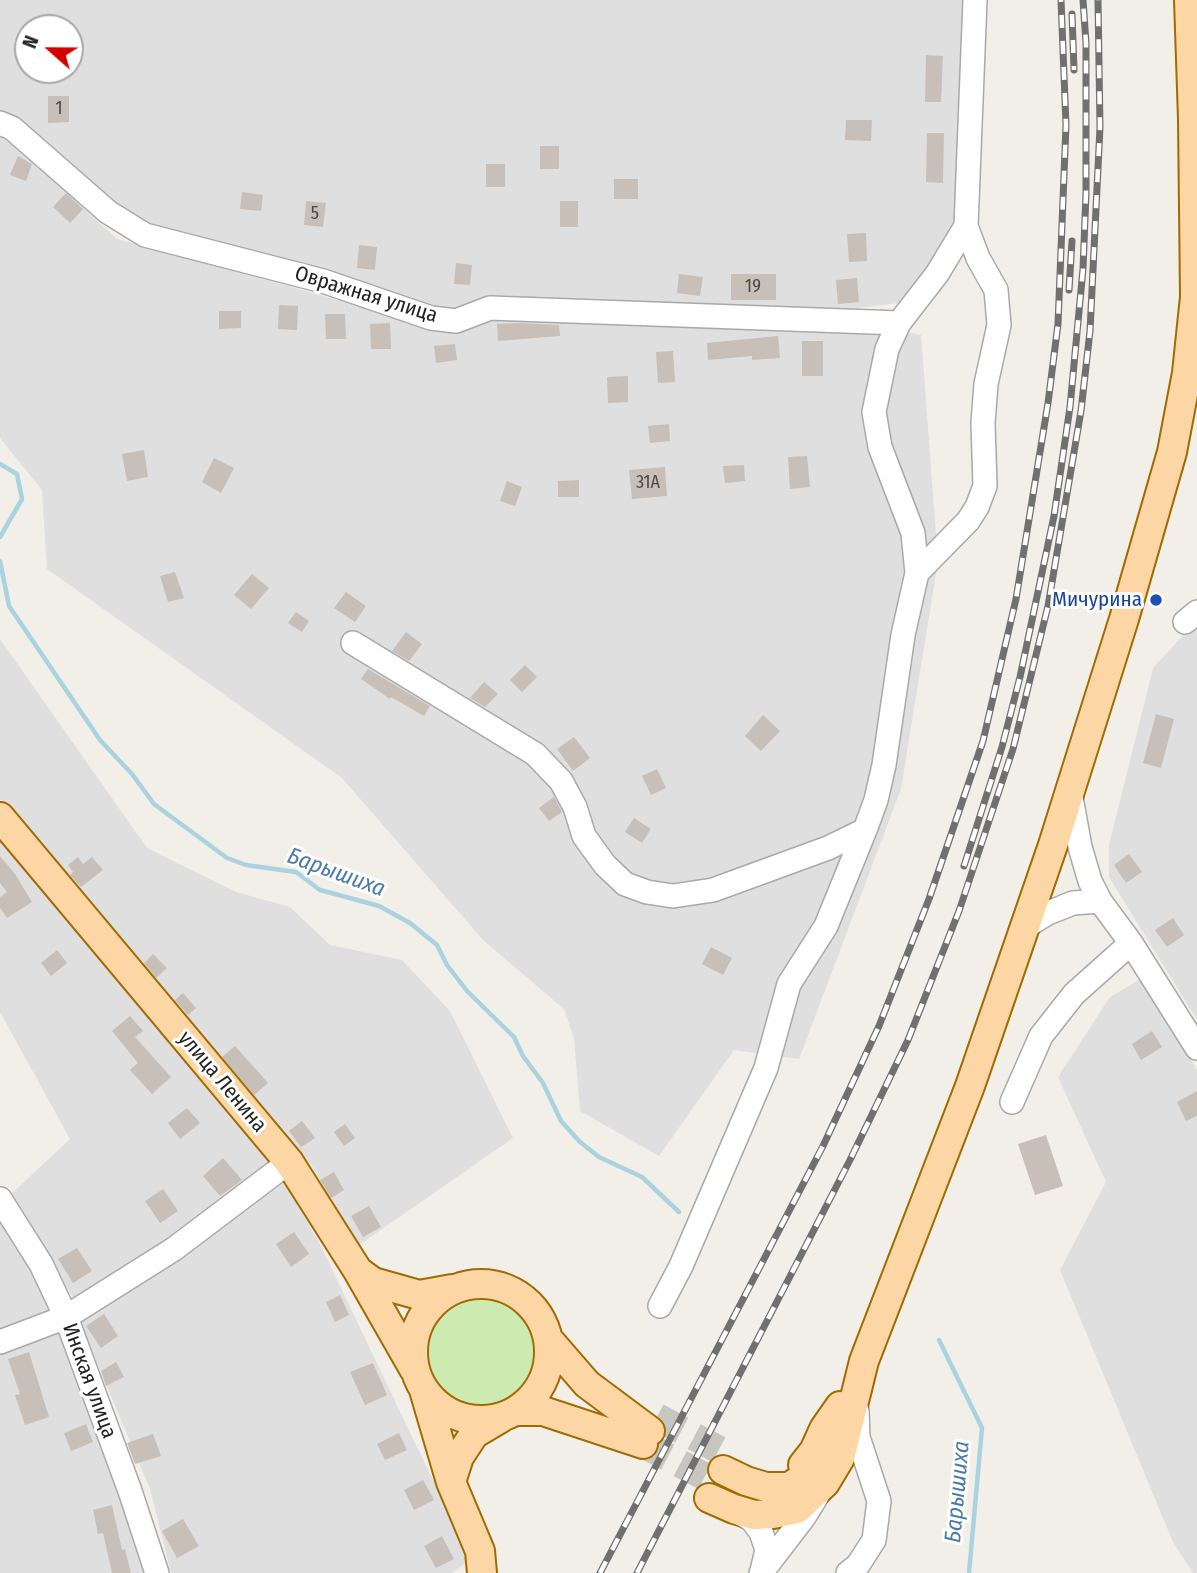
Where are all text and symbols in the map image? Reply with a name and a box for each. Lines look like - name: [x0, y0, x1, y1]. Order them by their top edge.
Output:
- north arrow: [14, 14, 84, 84]
- text: N: [18, 33, 44, 51]
- house number: 1: [55, 98, 63, 120]
- house number: 5: [311, 203, 319, 225]
- street label: Овражная улица: [292, 261, 440, 329]
- house number: 19: [745, 276, 761, 298]
- house number: 31А: [636, 472, 660, 494]
- place label: Мичурина: [1052, 587, 1142, 613]
- marker: Мичурина: [1148, 592, 1164, 608]
- water label: Барышиха: [283, 843, 389, 903]
- street label: улица Ленина: [172, 1026, 272, 1138]
- street label: Инская улица: [57, 1320, 121, 1442]
- water label: Барышиха: [940, 1440, 976, 1544]

